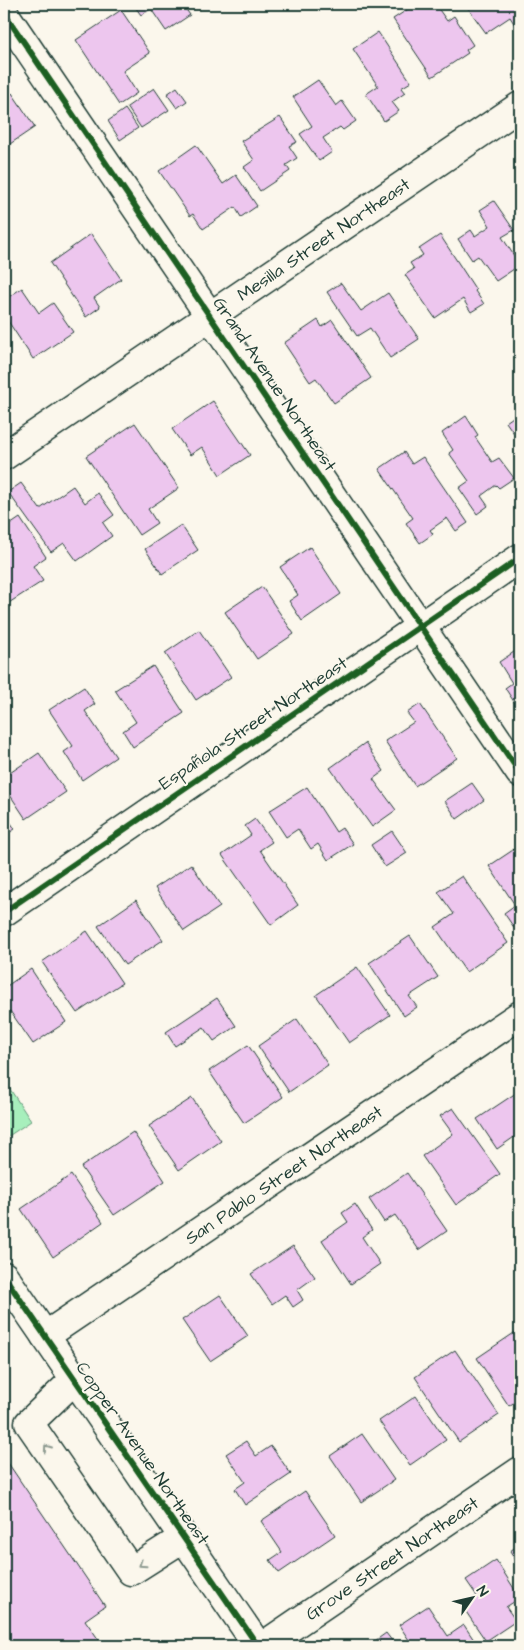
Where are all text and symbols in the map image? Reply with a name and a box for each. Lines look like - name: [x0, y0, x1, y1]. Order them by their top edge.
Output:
- street label: Mesilla Street Northeast: [232, 172, 416, 307]
- street label: Grand Avenue Northeast: [207, 292, 343, 477]
- street label: Española Street Northeast: [154, 650, 353, 796]
- street label: San Pablo Street Northeast: [180, 1099, 388, 1251]
- street label: Copper Avenue Northeast: [70, 1357, 216, 1550]
- one-way arrow: [44, 1444, 53, 1454]
- street label: Grove Street Northeast: [301, 1492, 483, 1624]
- one-way arrow: [138, 1558, 148, 1567]
- north arrow: [446, 1572, 496, 1622]

